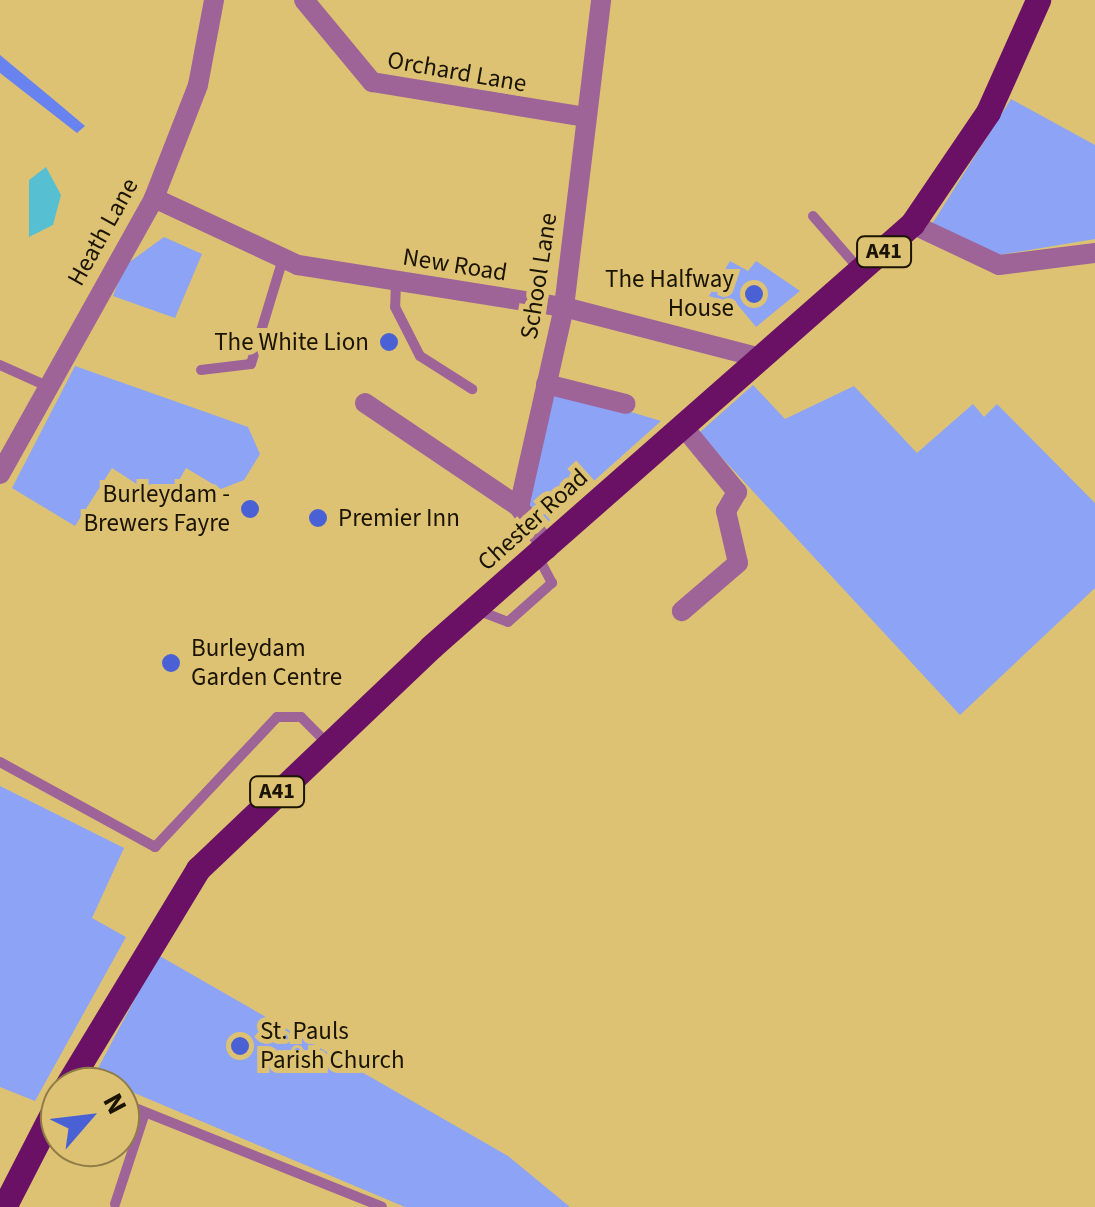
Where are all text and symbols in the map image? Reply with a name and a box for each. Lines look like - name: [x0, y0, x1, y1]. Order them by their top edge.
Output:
- street label: Orchard Lane: [385, 45, 529, 99]
- street label: Heath Lane: [61, 173, 145, 291]
- street label: School Lane: [514, 211, 564, 341]
- road number: A41: [854, 235, 914, 269]
- street label: New Road: [401, 242, 509, 288]
- place label: The Halfway House: [605, 265, 734, 324]
- marker: The Halfway House: [743, 283, 765, 305]
- place label: The White Lion: [214, 327, 369, 357]
- marker: The White Lion: [378, 331, 400, 353]
- street label: Chester Road: [472, 463, 594, 577]
- place label: Burleydam - Brewers Fayre: [83, 480, 230, 539]
- marker: Burleydam - Brewers Fayre: [239, 498, 261, 520]
- place label: Premier Inn: [338, 503, 460, 533]
- marker: Premier Inn: [307, 507, 329, 529]
- place label: Burleydam Garden Centre: [191, 634, 342, 693]
- marker: Burleydam Garden Centre: [160, 652, 182, 674]
- road number: A41: [247, 775, 307, 809]
- place label: St. Pauls Parish Church: [260, 1017, 404, 1076]
- marker: St. Pauls Parish Church: [229, 1035, 251, 1057]
- north arrow: [40, 1067, 140, 1167]
- text: N: [93, 1086, 137, 1121]

